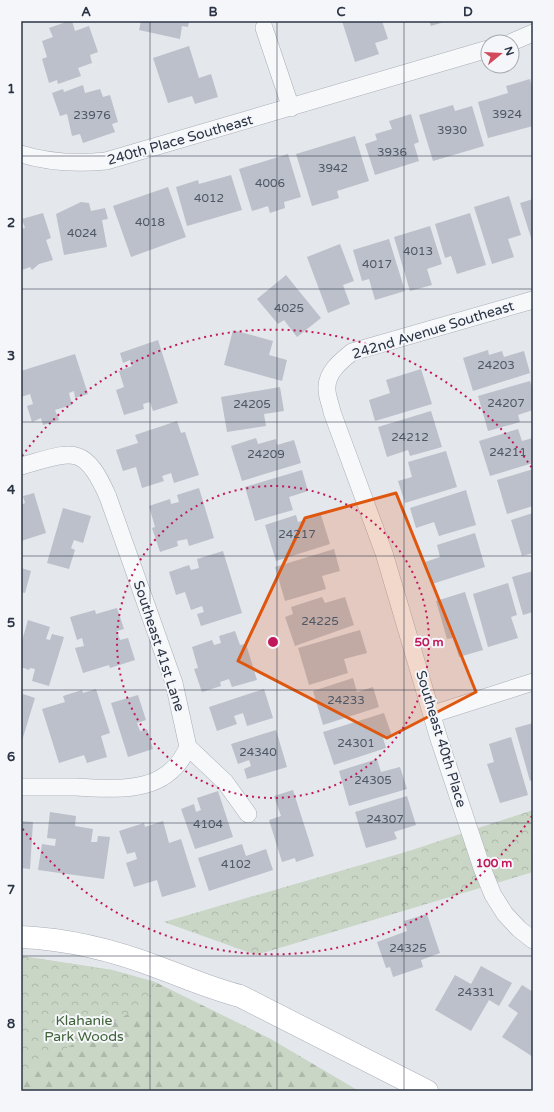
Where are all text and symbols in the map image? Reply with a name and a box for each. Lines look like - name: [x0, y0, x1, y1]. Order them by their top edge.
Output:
- text: A: [81, 4, 91, 20]
- text: B: [208, 4, 218, 20]
- text: C: [336, 4, 346, 20]
- text: D: [463, 4, 473, 20]
- north arrow: [480, 34, 520, 74]
- text: N: [501, 45, 517, 57]
- text: 1: [7, 81, 15, 97]
- house number: 3924: [492, 107, 523, 121]
- house number: 23976: [73, 108, 111, 122]
- street label: 240th Place Southeast: [105, 111, 255, 169]
- house number: 3930: [437, 123, 468, 137]
- house number: 3936: [377, 145, 407, 159]
- house number: 3942: [318, 161, 348, 175]
- house number: 4006: [255, 176, 285, 190]
- house number: 4012: [194, 191, 224, 205]
- text: 2: [7, 215, 15, 231]
- house number: 4018: [135, 215, 165, 229]
- house number: 4024: [67, 226, 98, 240]
- house number: 4013: [403, 244, 433, 258]
- house number: 4017: [362, 257, 392, 271]
- street label: 242nd Avenue Southeast: [350, 297, 517, 363]
- house number: 4025: [274, 301, 304, 315]
- text: 3: [7, 348, 15, 364]
- house number: 24203: [477, 358, 515, 372]
- house number: 24207: [487, 396, 525, 410]
- house number: 24205: [233, 397, 271, 411]
- house number: 24212: [391, 430, 429, 444]
- house number: 24211: [489, 445, 527, 459]
- house number: 24209: [247, 447, 285, 461]
- text: 4: [7, 482, 16, 498]
- house number: 24217: [278, 527, 316, 541]
- street label: Southeast 41st Lane: [130, 578, 188, 714]
- house number: 24225: [301, 614, 339, 628]
- text: 5: [7, 615, 15, 631]
- centre of rings: [266, 635, 280, 649]
- text: 50 m: [414, 635, 444, 649]
- street label: Southeast 40th Place: [412, 669, 470, 809]
- house number: 24233: [327, 693, 365, 707]
- house number: 24301: [337, 736, 375, 750]
- house number: 24340: [239, 745, 277, 759]
- text: 6: [7, 749, 15, 765]
- house number: 24305: [354, 773, 392, 787]
- house number: 24307: [366, 812, 404, 826]
- house number: 4104: [193, 817, 224, 831]
- text: 100 m: [476, 856, 512, 870]
- house number: 4102: [221, 857, 251, 871]
- text: 7: [7, 882, 15, 898]
- house number: 24325: [389, 941, 427, 955]
- house number: 24331: [457, 985, 495, 999]
- park label: Klahanie Park Woods: [44, 1012, 124, 1045]
- text: 8: [7, 1016, 15, 1032]

